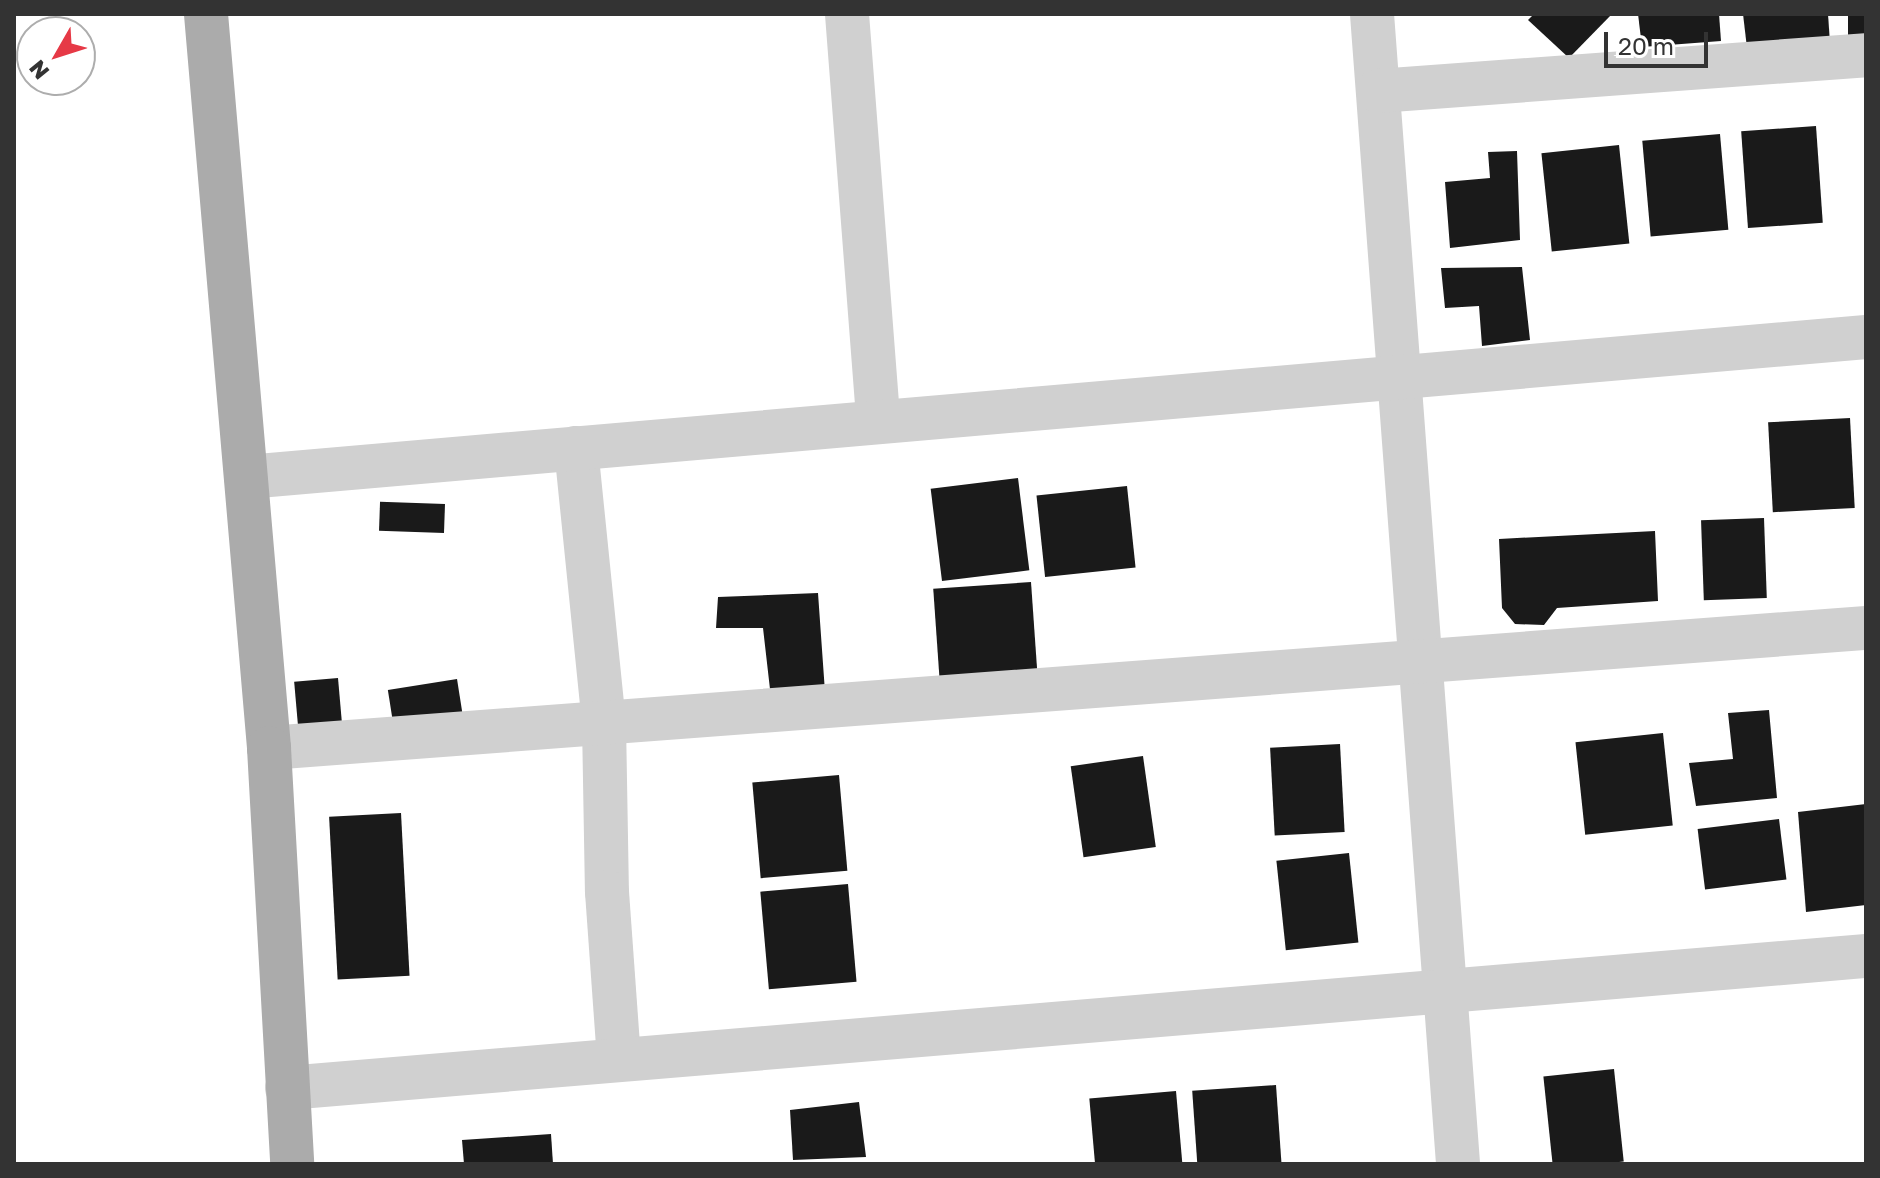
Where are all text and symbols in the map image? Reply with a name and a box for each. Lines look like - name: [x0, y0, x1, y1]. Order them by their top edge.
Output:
- north arrow: [16, 16, 96, 96]
- scale bar: [1608, 16, 1712, 66]
- text: 20 m: [1618, 31, 1674, 60]
- text: N: [23, 55, 54, 85]

